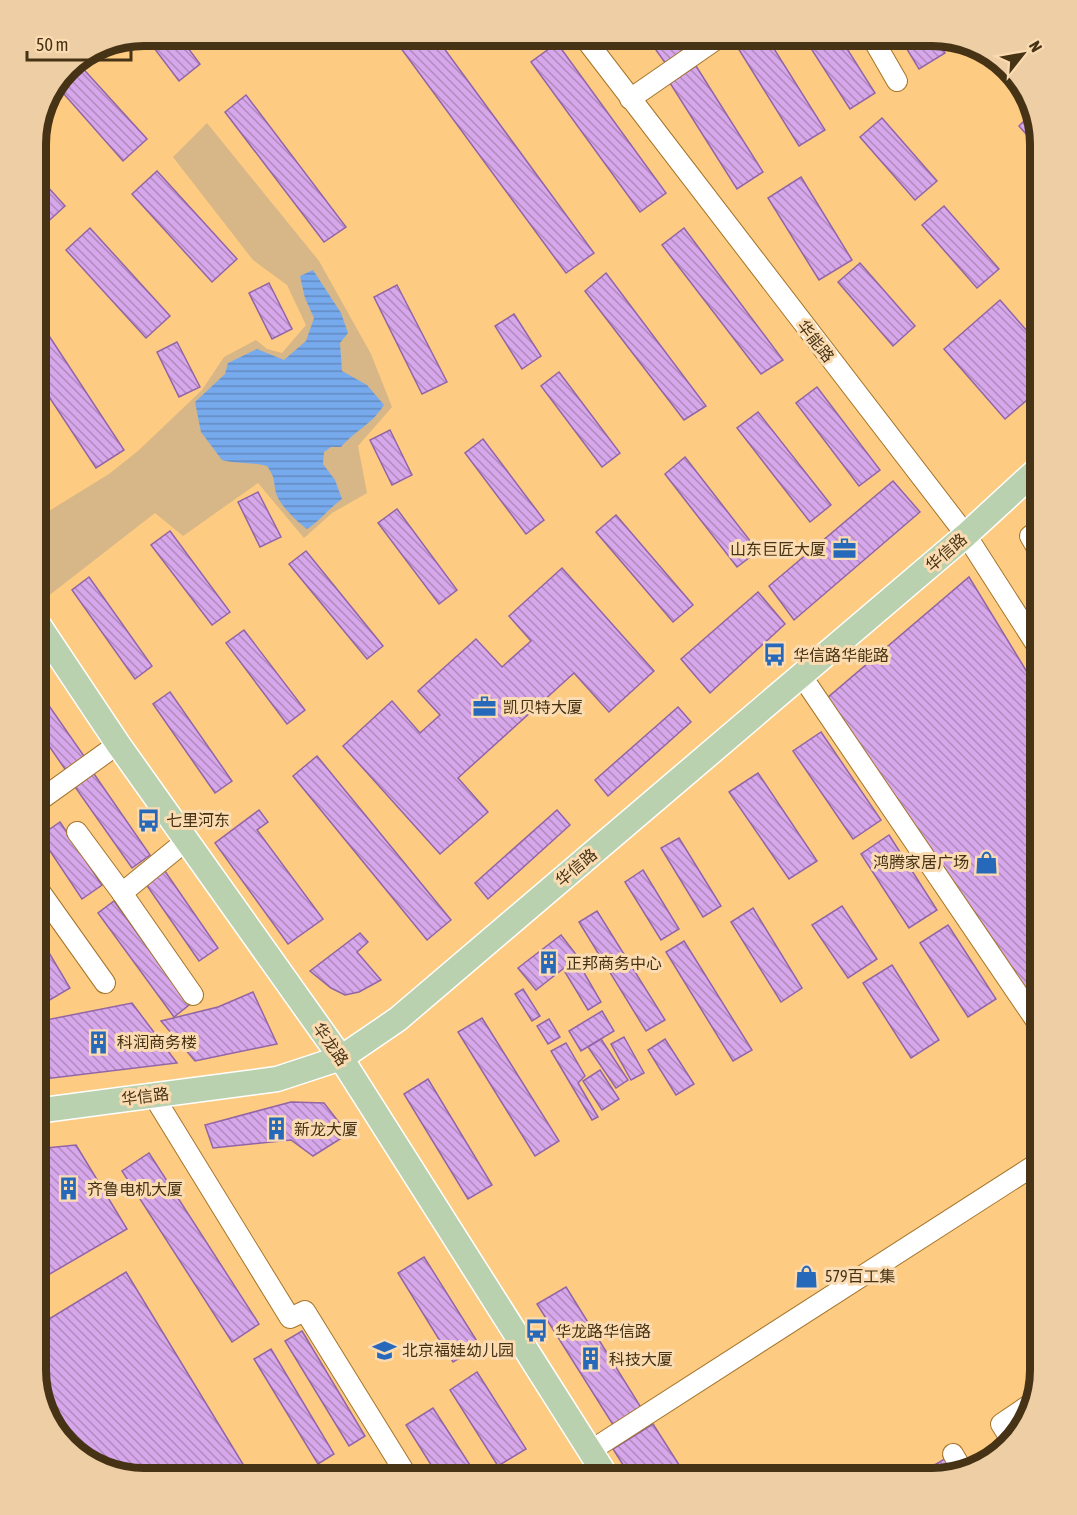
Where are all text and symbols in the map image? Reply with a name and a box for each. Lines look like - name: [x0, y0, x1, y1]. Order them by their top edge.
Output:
- scale bar: [27, 24, 130, 62]
- north arrow: [993, 24, 1053, 84]
- text: 50 m: [36, 34, 68, 55]
- text: N: [1026, 38, 1046, 55]
- street label: 华能路: [794, 317, 838, 365]
- street label: 华信路: [922, 529, 970, 575]
- office icon: 山东巨匠大厦: [831, 536, 857, 562]
- place label: 山东巨匠大厦: [730, 540, 826, 558]
- bus stop icon: 华信路华能路: [762, 642, 788, 668]
- place label: 华信路华能路: [793, 646, 889, 664]
- office icon: 凯贝特大厦: [472, 694, 498, 720]
- place label: 凯贝特大厦: [503, 698, 583, 716]
- bus stop icon: 七里河东: [135, 807, 161, 833]
- place label: 七里河东: [166, 811, 230, 829]
- street label: 华信路: [552, 845, 600, 889]
- shop icon: 鸿腾家居广场: [974, 849, 1000, 875]
- place label: 鸿腾家居广场: [873, 853, 969, 871]
- building icon: 正邦商务中心: [535, 950, 561, 976]
- place label: 正邦商务中心: [566, 954, 662, 972]
- street label: 华龙路: [310, 1019, 352, 1069]
- building icon: 科润商务楼: [86, 1029, 112, 1055]
- place label: 科润商务楼: [117, 1033, 197, 1051]
- street label: 华信路: [120, 1084, 170, 1108]
- building icon: 新龙大厦: [263, 1116, 289, 1142]
- place label: 新龙大厦: [294, 1120, 358, 1138]
- building icon: 齐鲁电机大厦: [56, 1176, 82, 1202]
- place label: 齐鲁电机大厦: [87, 1180, 183, 1198]
- shop icon: 579百工集: [794, 1263, 820, 1289]
- place label: 579百工集: [825, 1267, 896, 1285]
- bus stop icon: 华龙路华信路: [524, 1318, 550, 1344]
- place label: 华龙路华信路: [555, 1322, 651, 1340]
- school or university icon: 北京福娃幼儿园: [371, 1337, 397, 1363]
- place label: 北京福娃幼儿园: [402, 1341, 514, 1359]
- building icon: 科技大厦: [578, 1346, 604, 1372]
- place label: 科技大厦: [609, 1350, 673, 1368]

